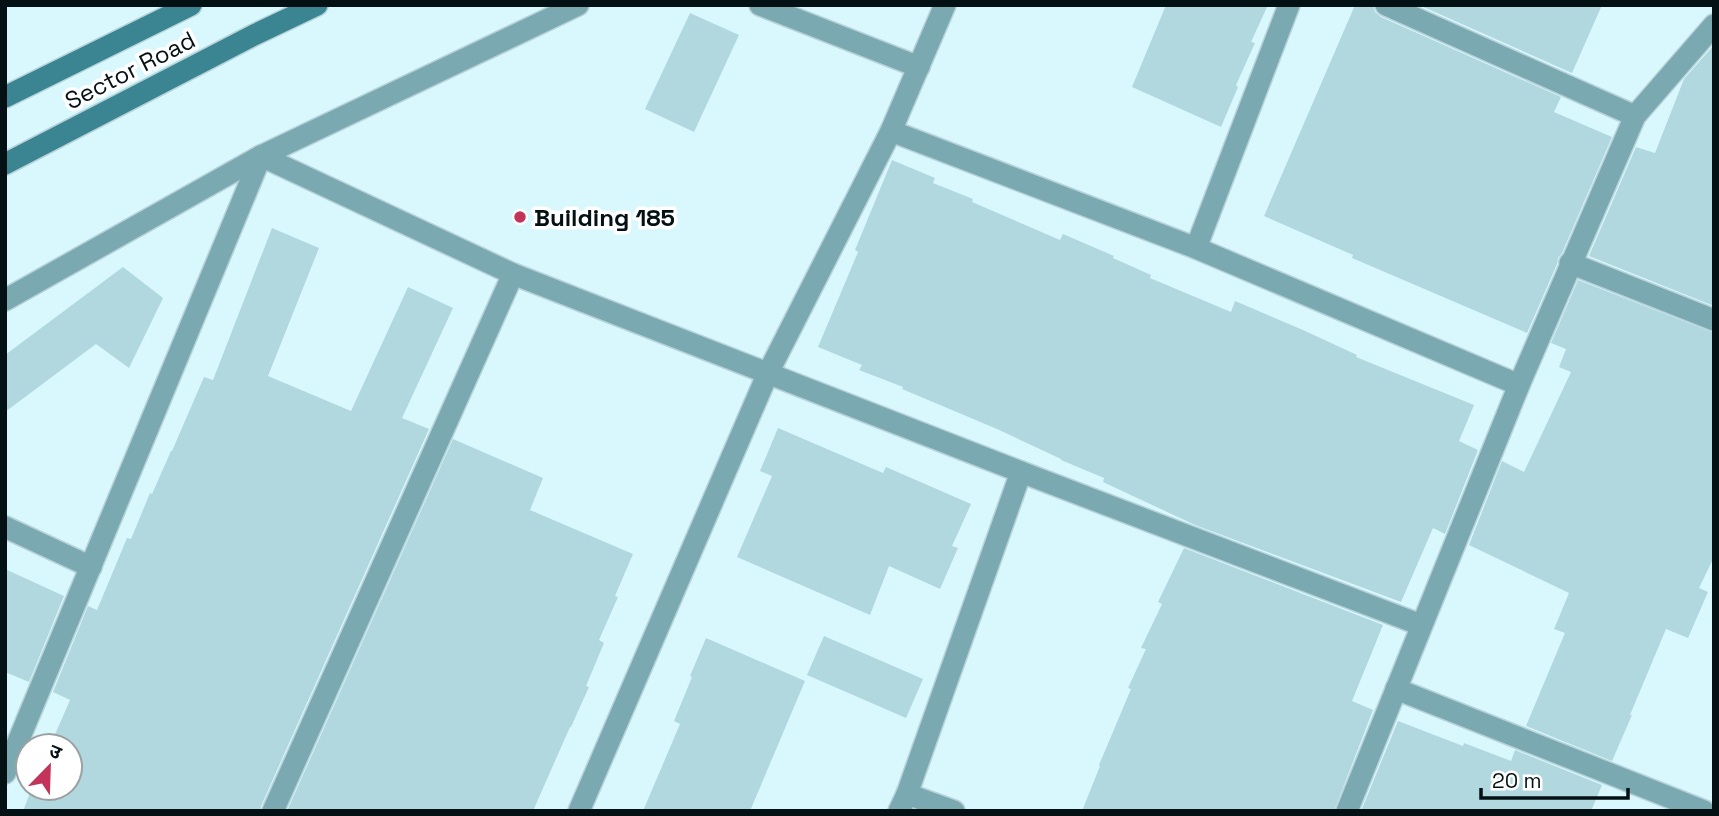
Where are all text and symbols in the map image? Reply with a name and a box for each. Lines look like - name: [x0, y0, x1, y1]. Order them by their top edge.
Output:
- street label: Sector Road: [60, 24, 200, 116]
- place label: Building 185: [534, 202, 675, 233]
- marker: Building 185: [512, 209, 528, 225]
- north arrow: [14, 732, 84, 802]
- text: उ: [45, 738, 66, 766]
- scale bar: [1481, 756, 1628, 800]
- text: 20 m: [1492, 767, 1542, 794]

